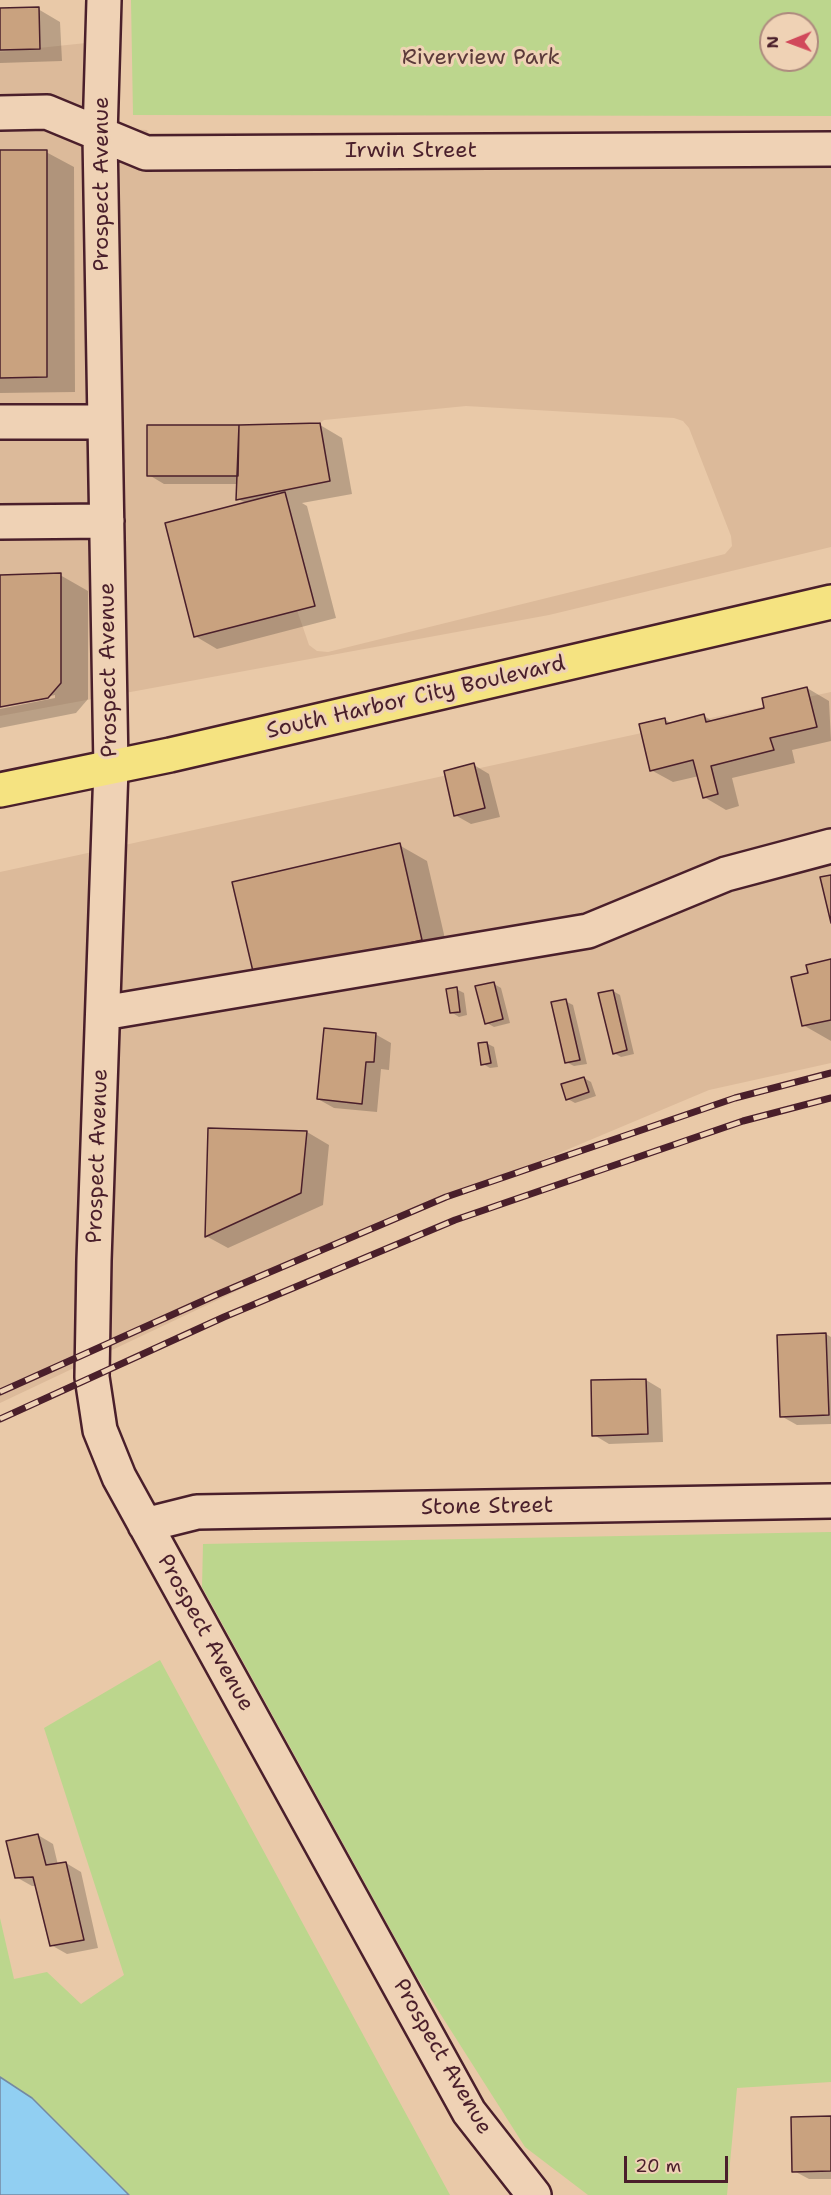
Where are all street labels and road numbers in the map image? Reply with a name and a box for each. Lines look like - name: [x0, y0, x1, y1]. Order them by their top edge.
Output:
- street label: Prospect Avenue: [89, 96, 115, 272]
- street label: Irwin Street: [345, 138, 477, 164]
- street label: Prospect Avenue: [94, 582, 124, 758]
- street label: South Harbor City Boulevard: [264, 651, 568, 745]
- street label: Prospect Avenue: [82, 1068, 114, 1244]
- street label: Stone Street: [421, 1493, 553, 1521]
- street label: Prospect Avenue: [151, 1550, 259, 1716]
- street label: Prospect Avenue: [387, 1975, 497, 2139]

